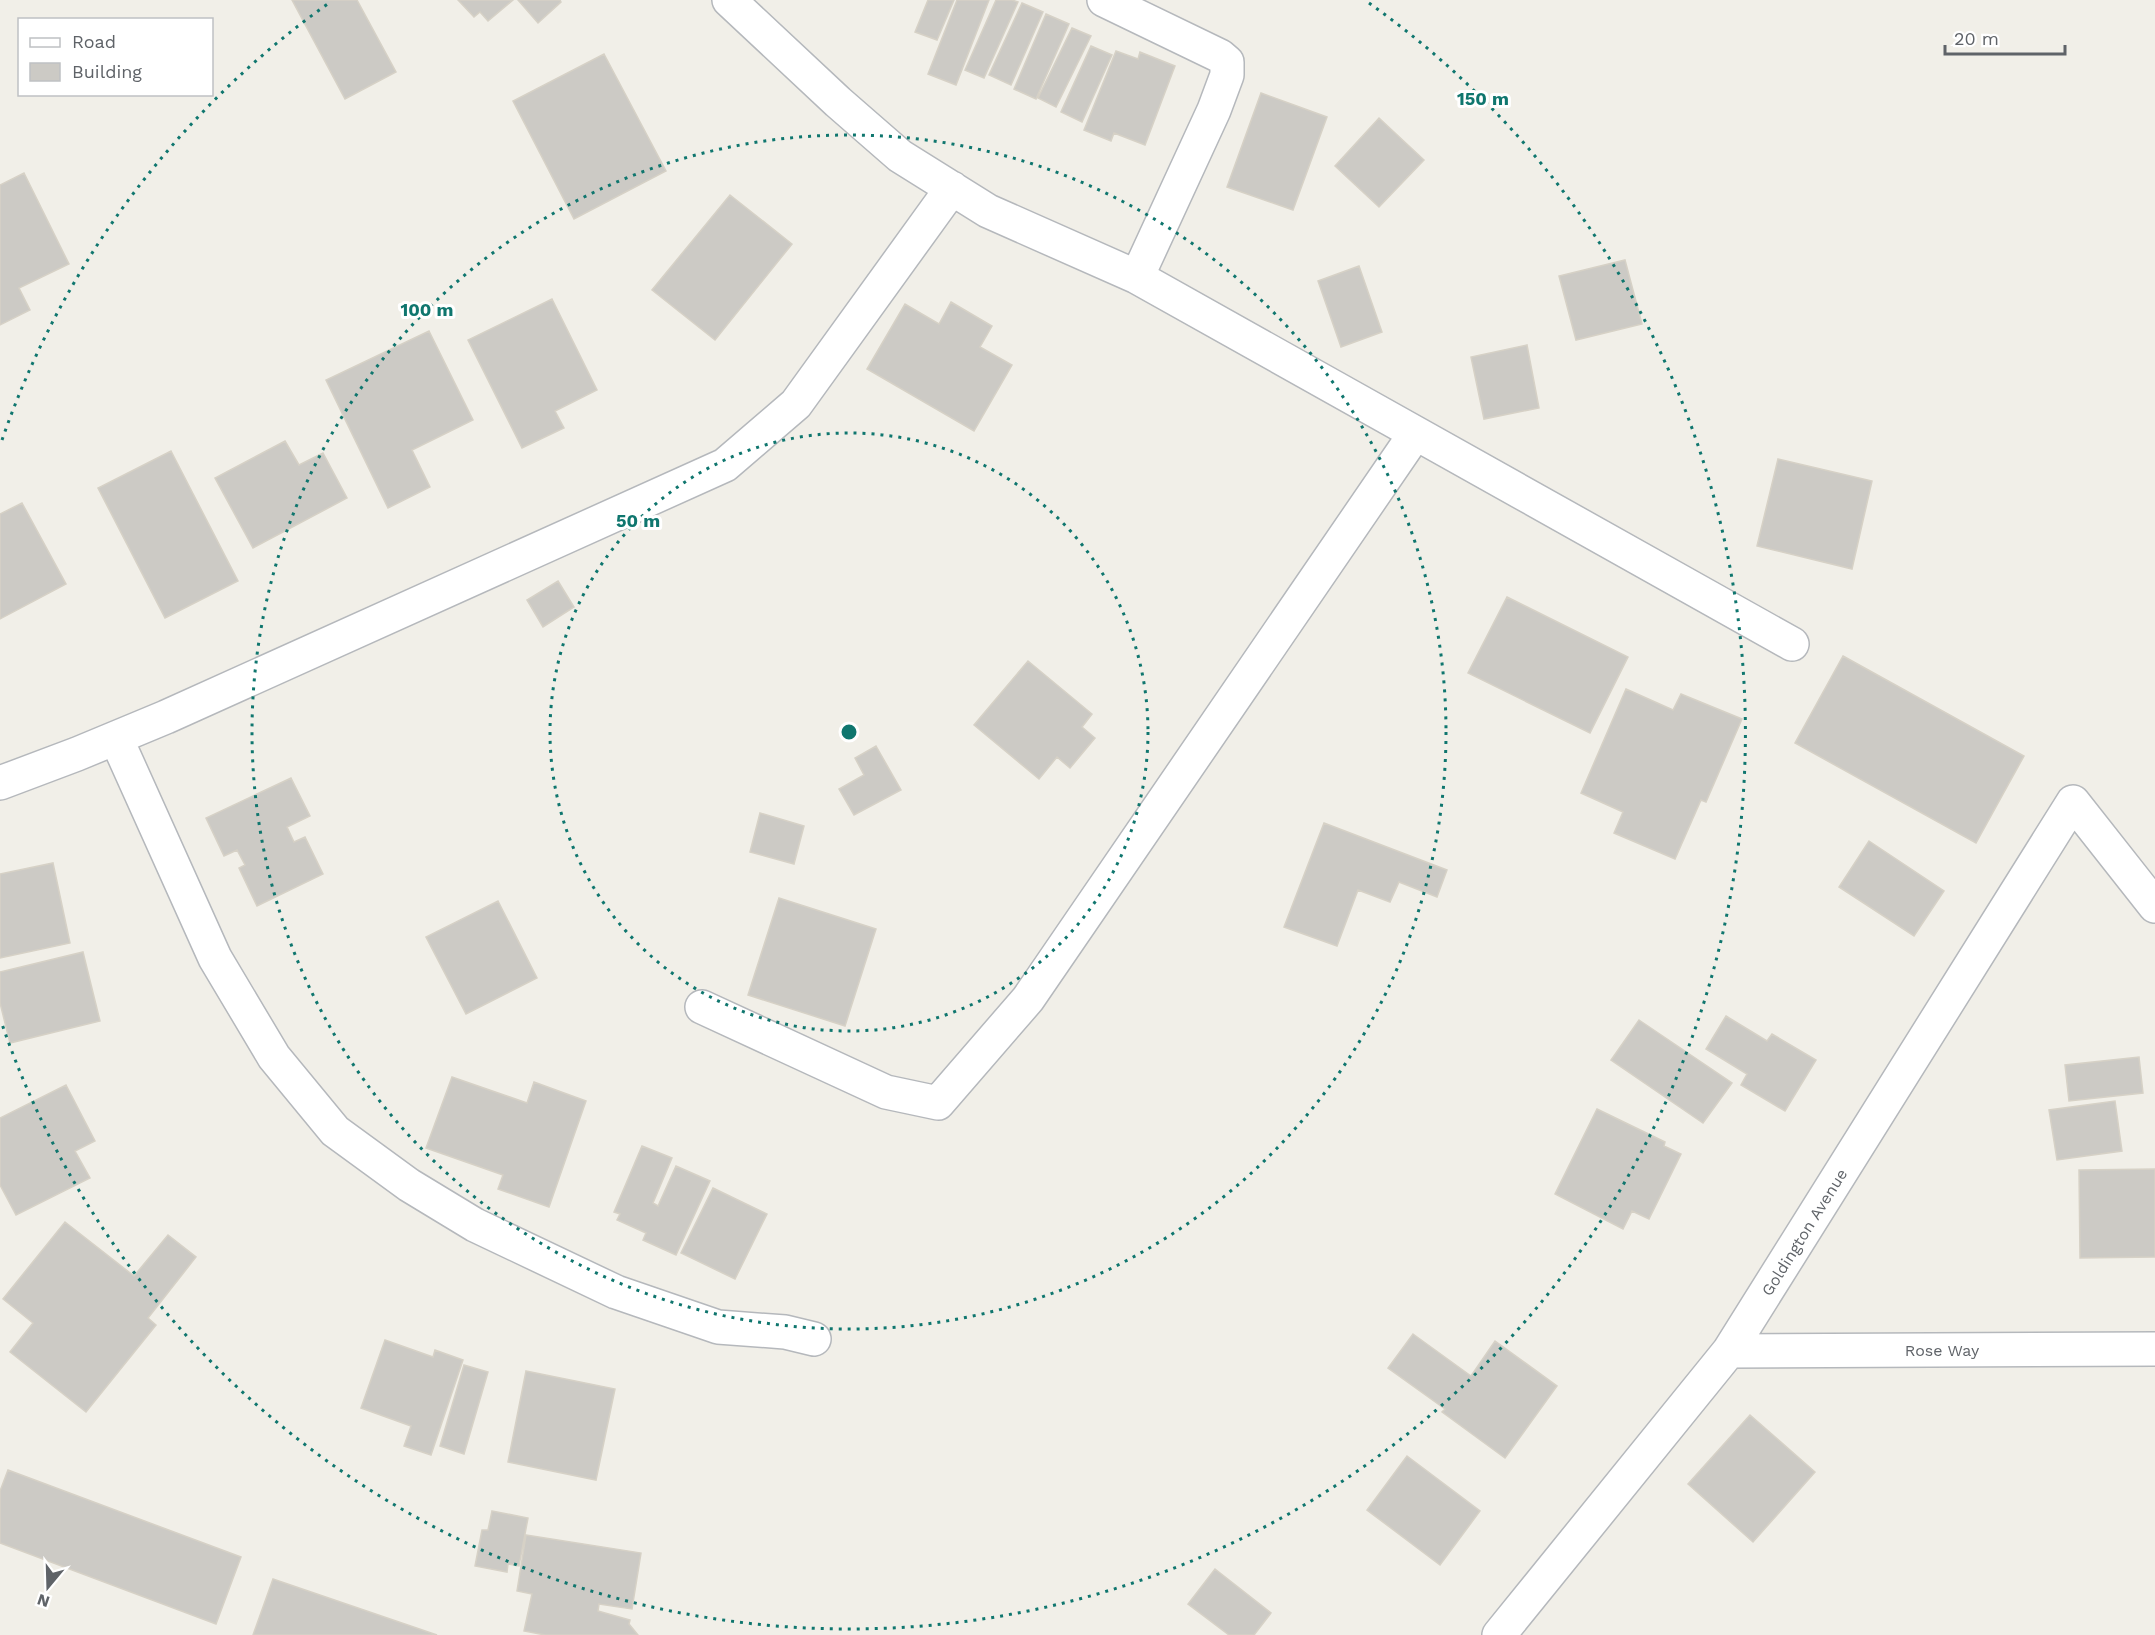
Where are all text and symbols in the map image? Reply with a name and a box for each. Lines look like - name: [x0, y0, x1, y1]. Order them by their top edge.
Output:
- legend: [18, 18, 213, 96]
- scale bar: [1945, 18, 2065, 56]
- text: 20 m: [1954, 28, 1999, 49]
- text: Road: [72, 31, 116, 52]
- text: Building: [72, 61, 142, 82]
- text: 150 m: [1457, 88, 1509, 109]
- text: 100 m: [400, 299, 454, 320]
- text: 50 m: [616, 510, 660, 531]
- centre of rings: [839, 722, 859, 742]
- street label: Goldington Avenue: [1758, 1165, 1851, 1299]
- street label: Rose Way: [1905, 1341, 1980, 1360]
- north arrow: [18, 1557, 78, 1617]
- text: N: [35, 1590, 52, 1612]

